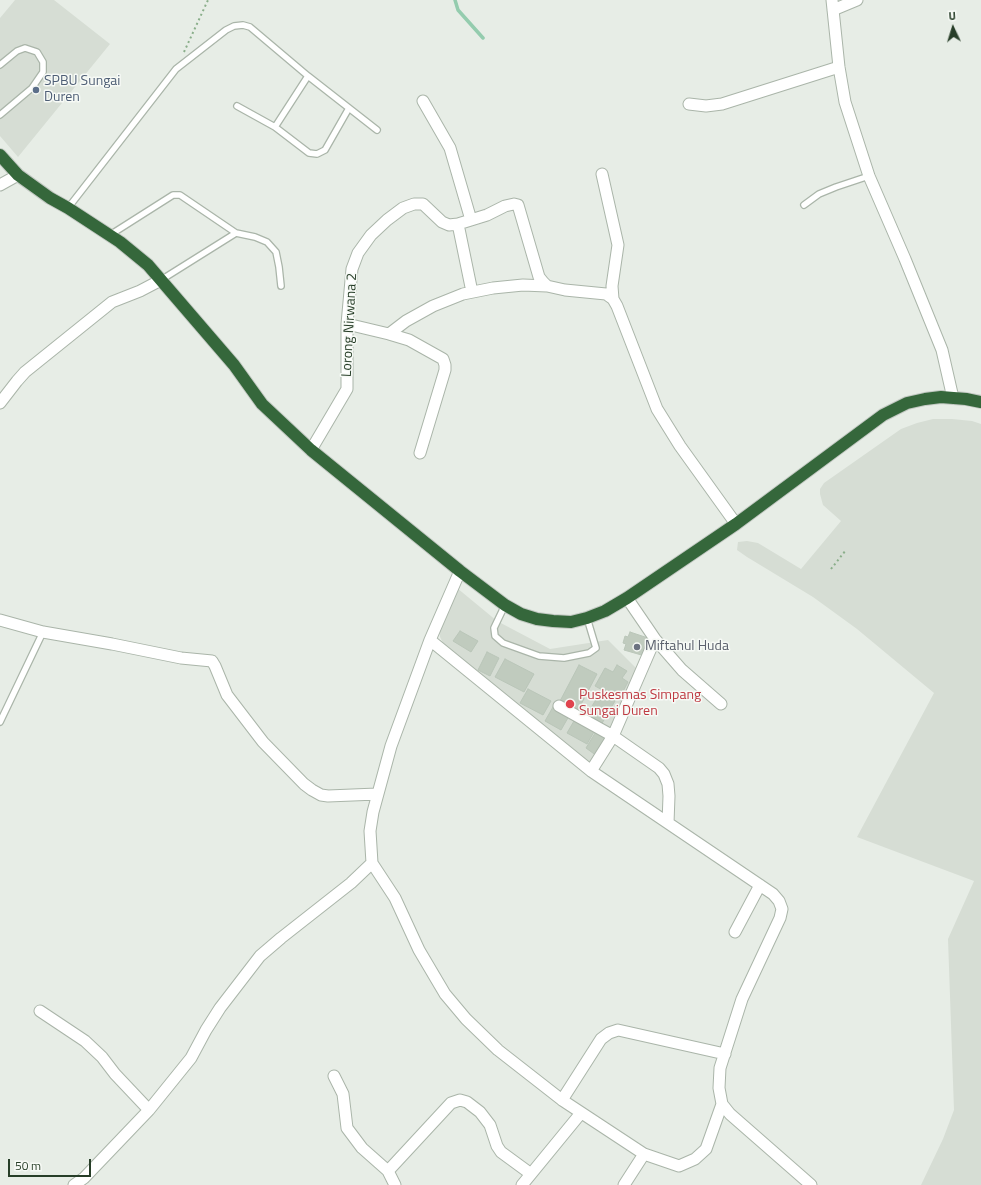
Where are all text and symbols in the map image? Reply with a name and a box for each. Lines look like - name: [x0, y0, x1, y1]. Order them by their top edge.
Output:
- north arrow: [933, 8, 973, 48]
- text: U: [948, 8, 956, 24]
- place label: SPBU Sungai Duren: [44, 74, 120, 106]
- marker: SPBU Sungai Duren: [31, 85, 41, 95]
- street label: Lorong Nirwana 2: [339, 272, 361, 378]
- place label: Miftahul Huda: [645, 639, 729, 655]
- marker: Miftahul Huda: [632, 642, 642, 652]
- place label: Puskesmas Simpang Sungai Duren: [579, 688, 701, 720]
- marker: Puskesmas Simpang Sungai Duren: [564, 698, 576, 710]
- scale bar: [10, 1151, 93, 1177]
- text: 50 m: [15, 1156, 41, 1175]

